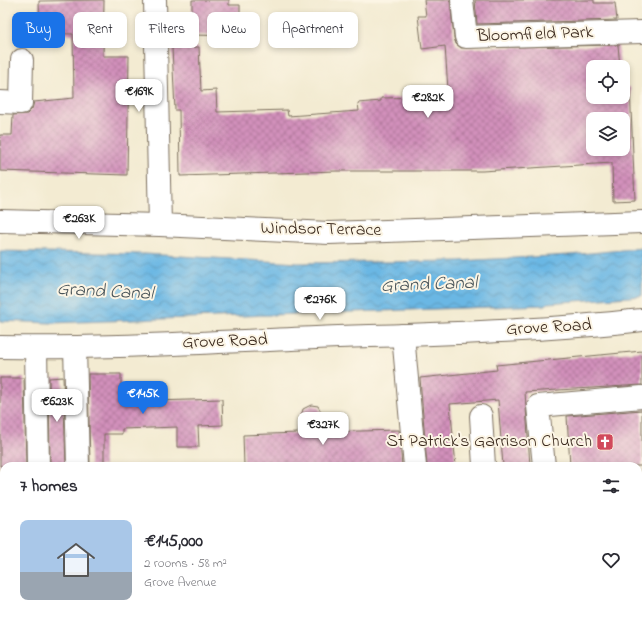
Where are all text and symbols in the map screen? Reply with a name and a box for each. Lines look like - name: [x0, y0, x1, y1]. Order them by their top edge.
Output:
- chip: Buy: [12, 12, 65, 48]
- chip: Rent: [73, 12, 127, 48]
- chip: Filters: [135, 12, 199, 48]
- chip: New: [207, 12, 260, 48]
- chip: Apartment: [268, 12, 358, 48]
- street label: Bloomfield Park: [475, 20, 594, 50]
- map controls: [586, 60, 630, 156]
- button: locate: [586, 60, 630, 104]
- pin: €169K: [111, 79, 167, 113]
- text: €169K: [124, 82, 154, 101]
- pin: €282K: [400, 85, 456, 119]
- text: €282K: [411, 88, 445, 107]
- button: layers: [586, 112, 630, 156]
- pin: €263K: [51, 206, 107, 240]
- text: €263K: [63, 209, 95, 228]
- street label: Windsor Terrace: [260, 216, 383, 244]
- water label: Grand Canal: [380, 270, 480, 300]
- water label: Grand Canal: [56, 276, 157, 308]
- pin: €276K: [292, 287, 348, 321]
- text: €276K: [304, 290, 336, 309]
- street label: Grove Road: [506, 313, 592, 343]
- street label: Grove Road: [182, 328, 268, 356]
- pin: €145K: [115, 381, 171, 415]
- text: €145K: [127, 384, 159, 403]
- pin: €623K: [29, 389, 85, 423]
- text: €623K: [41, 392, 73, 411]
- pin: €327K: [295, 412, 351, 446]
- text: €327K: [307, 415, 339, 434]
- place label: St Patrick's Garrison Church: [386, 429, 592, 455]
- church icon: St Patrick's Garrison Church: [595, 432, 615, 452]
- text: 7 homes: [20, 474, 78, 499]
- icon: filters: [600, 475, 622, 497]
- text: €145,000: [144, 529, 203, 554]
- icon: home: [52, 536, 100, 584]
- icon: heart: [600, 549, 622, 571]
- text: 2 rooms · 58 m²: [144, 554, 227, 573]
- text: Grove Avenue: [144, 573, 216, 592]

